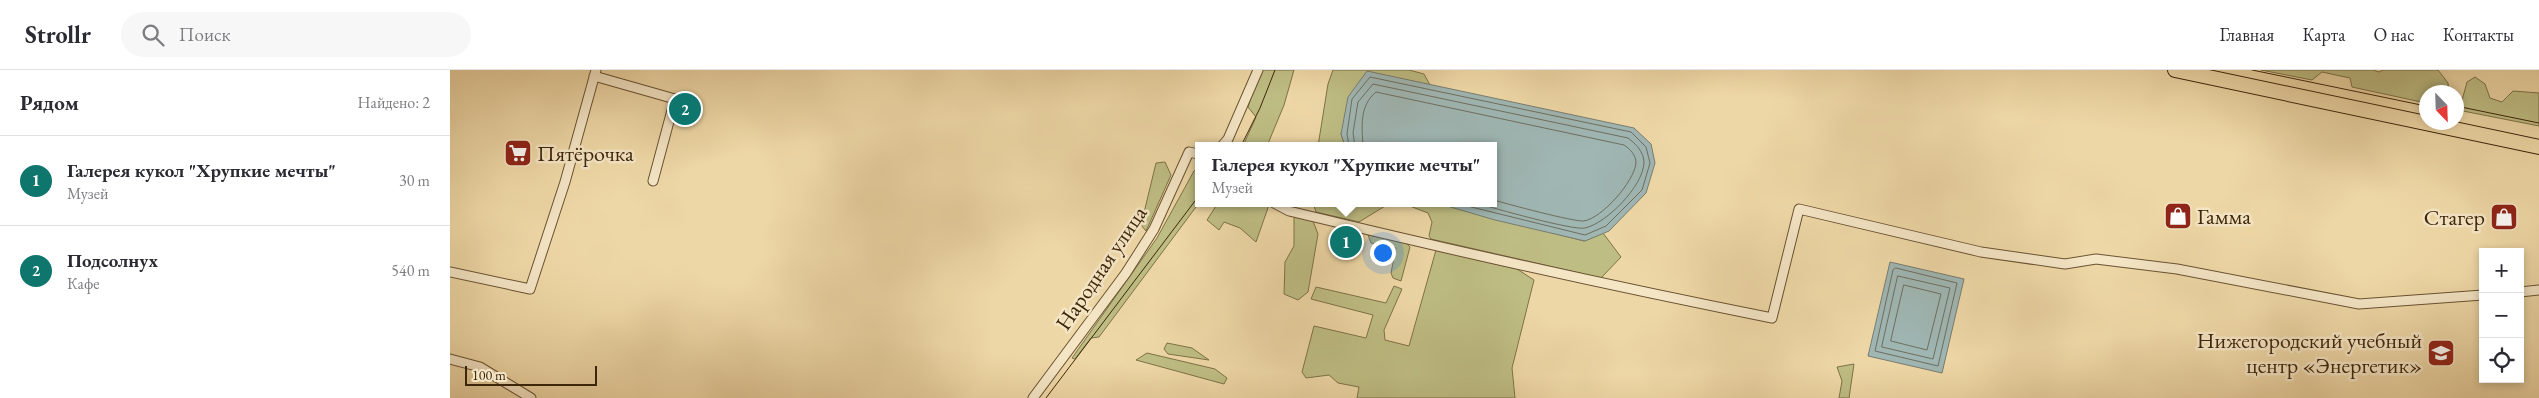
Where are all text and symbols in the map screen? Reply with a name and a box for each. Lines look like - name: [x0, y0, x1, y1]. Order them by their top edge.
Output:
- search box: [121, 12, 471, 57]
- text: Strollr: [25, 19, 91, 50]
- icon: search: [139, 21, 167, 49]
- text: Поиск: [179, 22, 231, 47]
- text: Главная: [2220, 23, 2274, 46]
- text: Карта: [2302, 23, 2345, 46]
- text: О нас: [2373, 23, 2415, 46]
- text: Контакты: [2443, 23, 2514, 46]
- north arrow: [2419, 85, 2464, 130]
- text: Рядом: [20, 89, 79, 116]
- pin: 2: [669, 90, 701, 128]
- text: Найдено: 2: [358, 92, 430, 113]
- supermarket icon: Пятёрочка: [503, 138, 533, 168]
- place label: Пятёрочка: [537, 139, 634, 168]
- popup: [1195, 142, 1497, 207]
- text: Галерея кукол "Хрупкие мечты": [1212, 152, 1480, 177]
- text: Галерея кукол "Хрупкие мечты": [67, 158, 336, 183]
- text: 1: [32, 170, 40, 191]
- text: 30 m: [399, 170, 430, 191]
- text: Музей: [1212, 177, 1253, 198]
- text: Музей: [67, 183, 108, 204]
- street label: Народная улица: [1049, 200, 1153, 336]
- shop icon: Гамма: [2163, 201, 2193, 231]
- place label: Гамма: [2197, 202, 2251, 231]
- shop icon: Стагер: [2489, 202, 2519, 232]
- place label: Стагер: [2424, 203, 2485, 232]
- pin: 1: [1330, 223, 1362, 261]
- your location: [1370, 240, 1396, 266]
- text: Подсолнух: [67, 248, 158, 273]
- map controls: [2479, 248, 2524, 383]
- button: +: [2479, 248, 2524, 293]
- text: 2: [32, 260, 40, 281]
- text: 540 m: [391, 260, 430, 281]
- text: Кафе: [67, 273, 100, 294]
- button: −: [2479, 293, 2524, 338]
- place label: Нижегородский учебный центр «Энергетик»: [2197, 326, 2422, 380]
- school or university icon: Нижегородский учебный центр «Энергетик»: [2426, 338, 2456, 368]
- button: locate: [2479, 338, 2524, 383]
- scale bar: [465, 363, 598, 386]
- text: 100 m: [472, 366, 506, 384]

